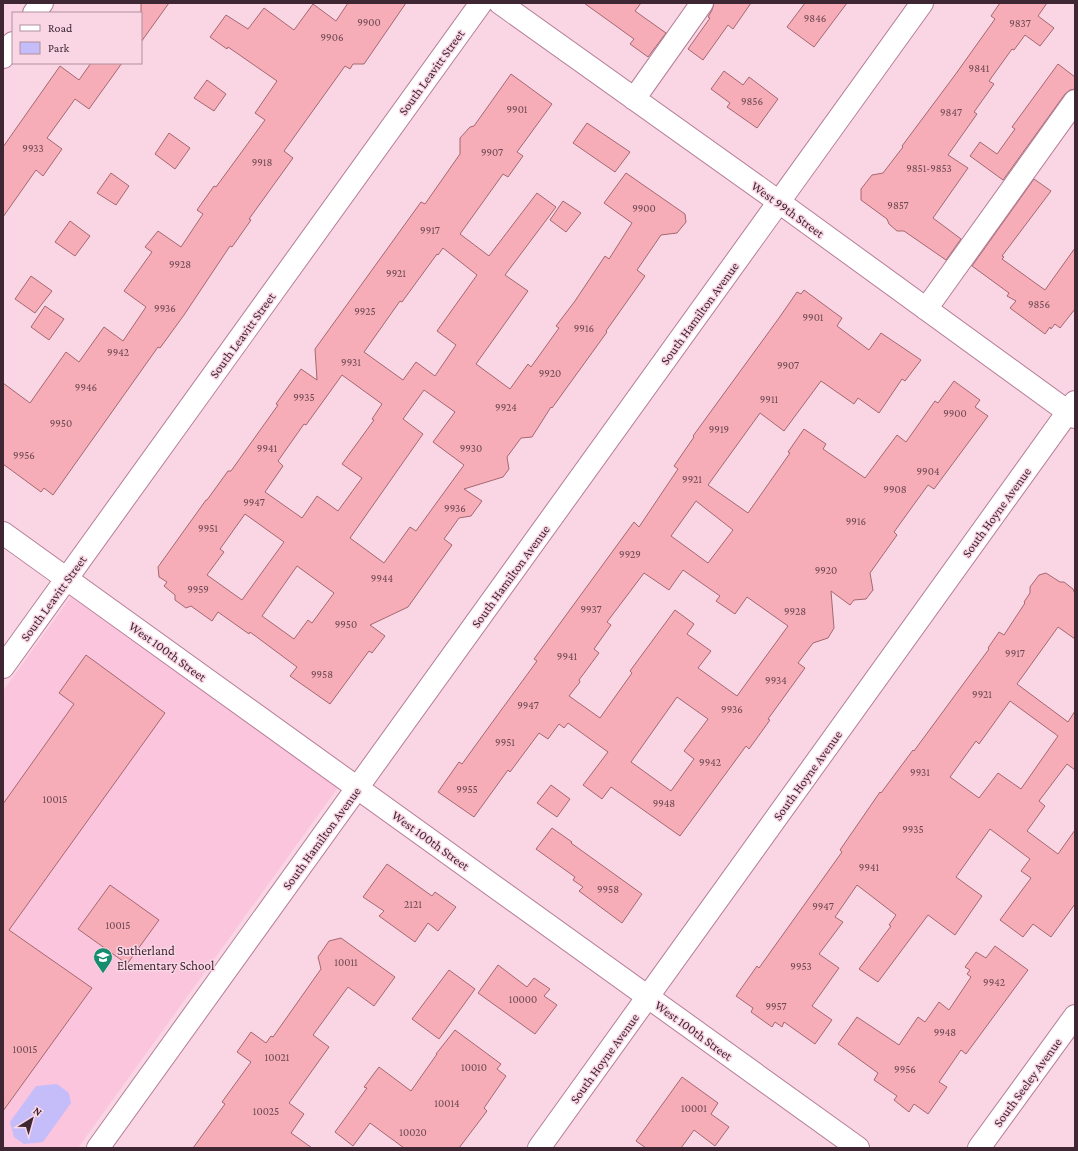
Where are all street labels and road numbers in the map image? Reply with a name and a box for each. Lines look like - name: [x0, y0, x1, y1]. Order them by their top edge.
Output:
- street label: South Leavitt Street: [395, 26, 468, 118]
- street label: West 99th Street: [748, 178, 828, 241]
- street label: South Hamilton Avenue: [657, 259, 742, 368]
- street label: South Leavitt Street: [206, 289, 279, 381]
- street label: South Hoyne Avenue: [959, 464, 1034, 560]
- street label: South Hamilton Avenue: [468, 522, 553, 631]
- street label: South Leavitt Street: [17, 552, 90, 644]
- street label: West 100th Street: [126, 618, 210, 685]
- street label: South Hoyne Avenue: [770, 727, 845, 823]
- street label: South Hamilton Avenue: [279, 784, 364, 893]
- street label: West 100th Street: [389, 807, 473, 874]
- street label: West 100th Street: [652, 997, 736, 1064]
- street label: South Hoyne Avenue: [567, 1010, 642, 1106]
- street label: South Seeley Avenue: [990, 1035, 1065, 1130]

